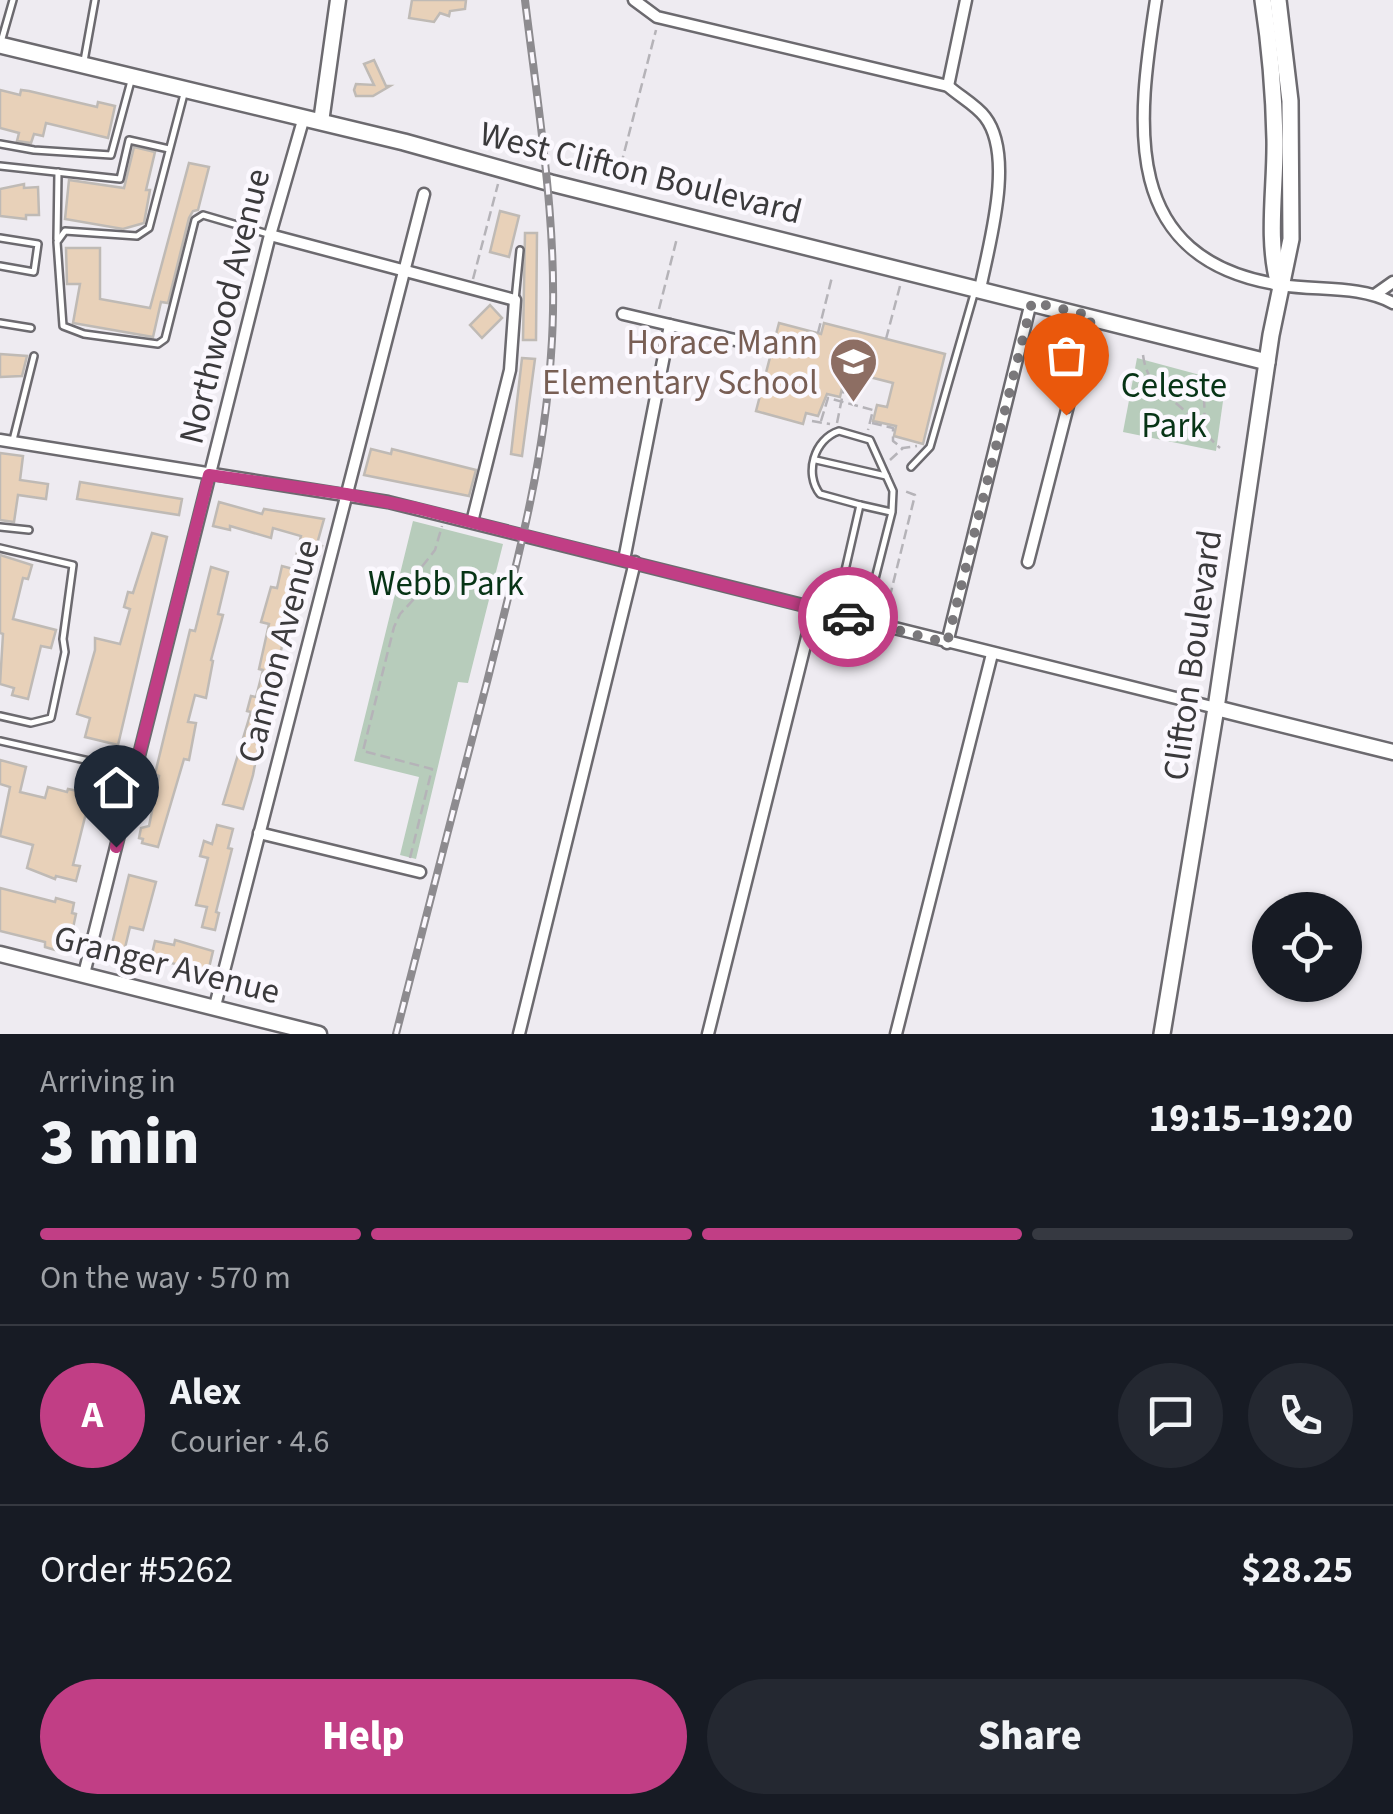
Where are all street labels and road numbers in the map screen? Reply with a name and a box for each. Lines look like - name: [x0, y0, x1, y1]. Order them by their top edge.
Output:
- street label: West Clifton Boulevard: [475, 109, 807, 237]
- street label: Northwood Avenue: [167, 163, 283, 449]
- street label: Clifton Boulevard: [1151, 527, 1235, 784]
- street label: Cannon Avenue: [225, 534, 333, 768]
- street label: Granger Avenue: [49, 913, 285, 1017]

